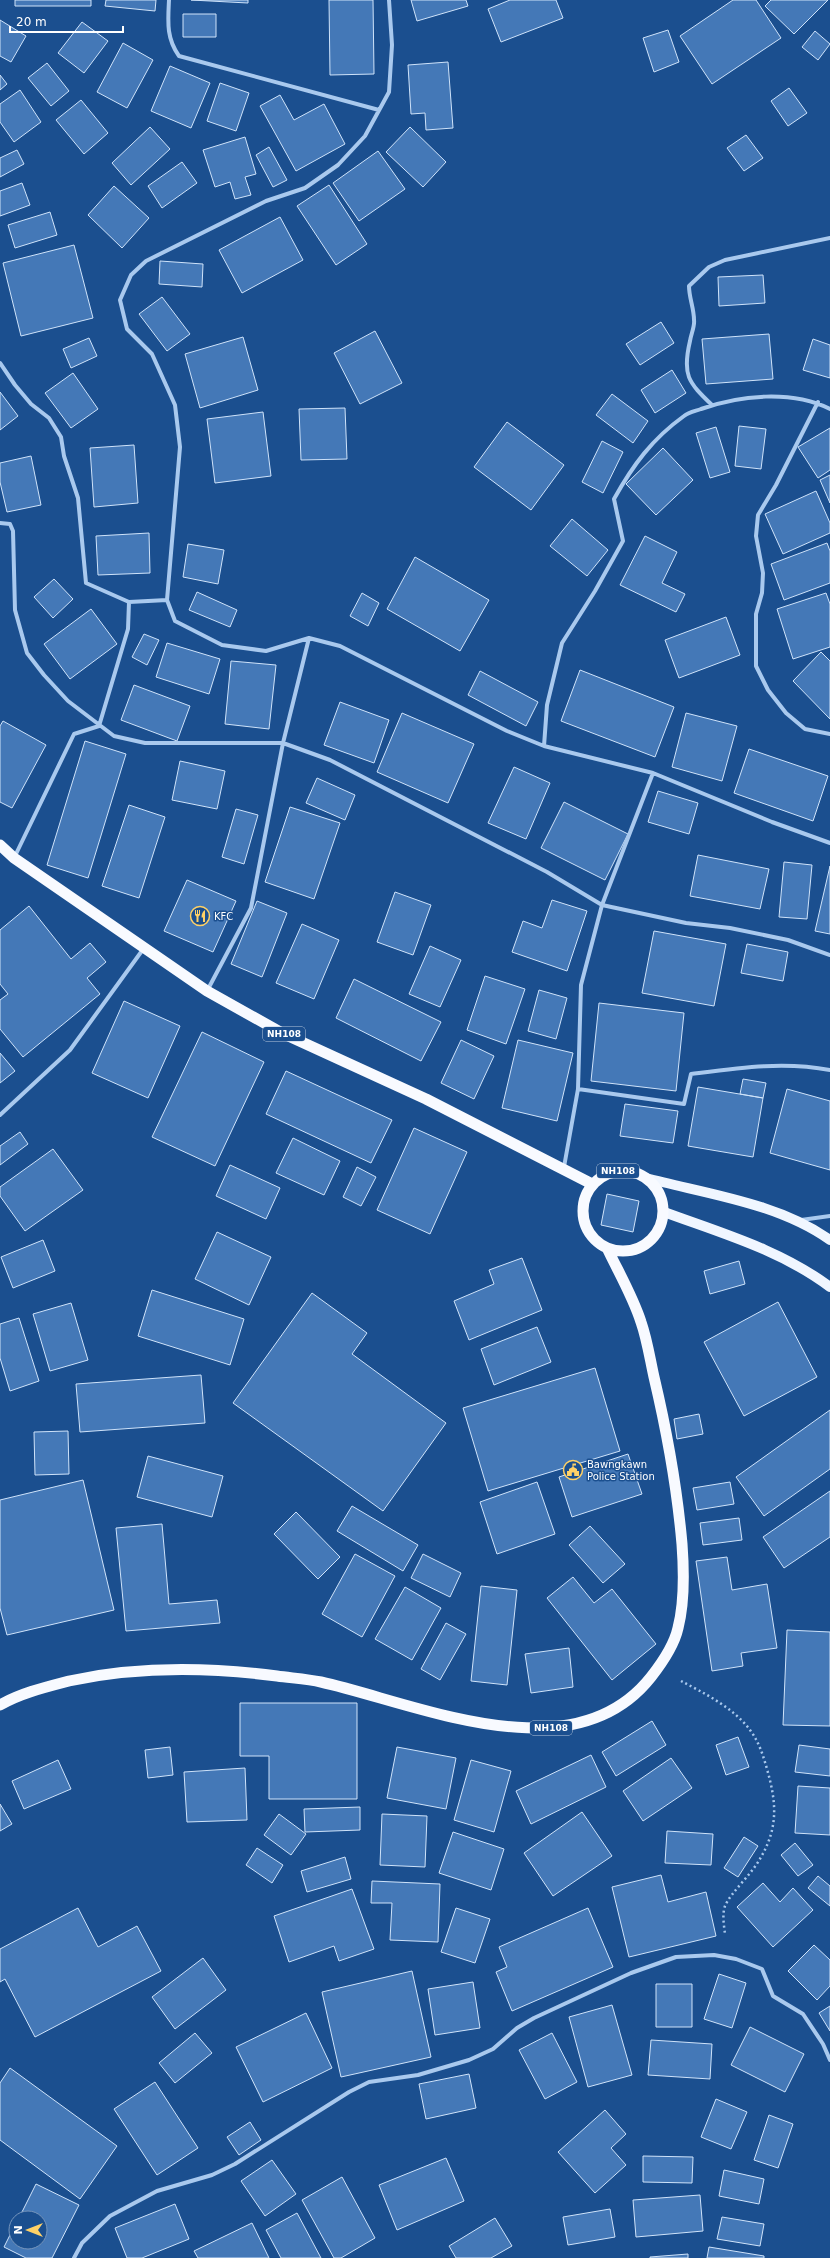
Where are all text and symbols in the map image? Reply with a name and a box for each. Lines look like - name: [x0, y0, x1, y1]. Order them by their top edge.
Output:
- scale bar: [10, 8, 123, 34]
- text: 20 m: [16, 15, 47, 29]
- restaurant icon: KFC: [189, 905, 211, 927]
- place label: KFC: [214, 911, 233, 922]
- road number: NH108: [263, 1027, 305, 1041]
- road number: NH108: [597, 1164, 639, 1178]
- public building icon: Bawngkawn Police Station: [562, 1459, 584, 1481]
- place label: Bawngkawn Police Station: [587, 1459, 655, 1482]
- road number: NH108: [530, 1721, 572, 1735]
- north arrow: [8, 2210, 48, 2250]
- text: N: [12, 2225, 25, 2235]

